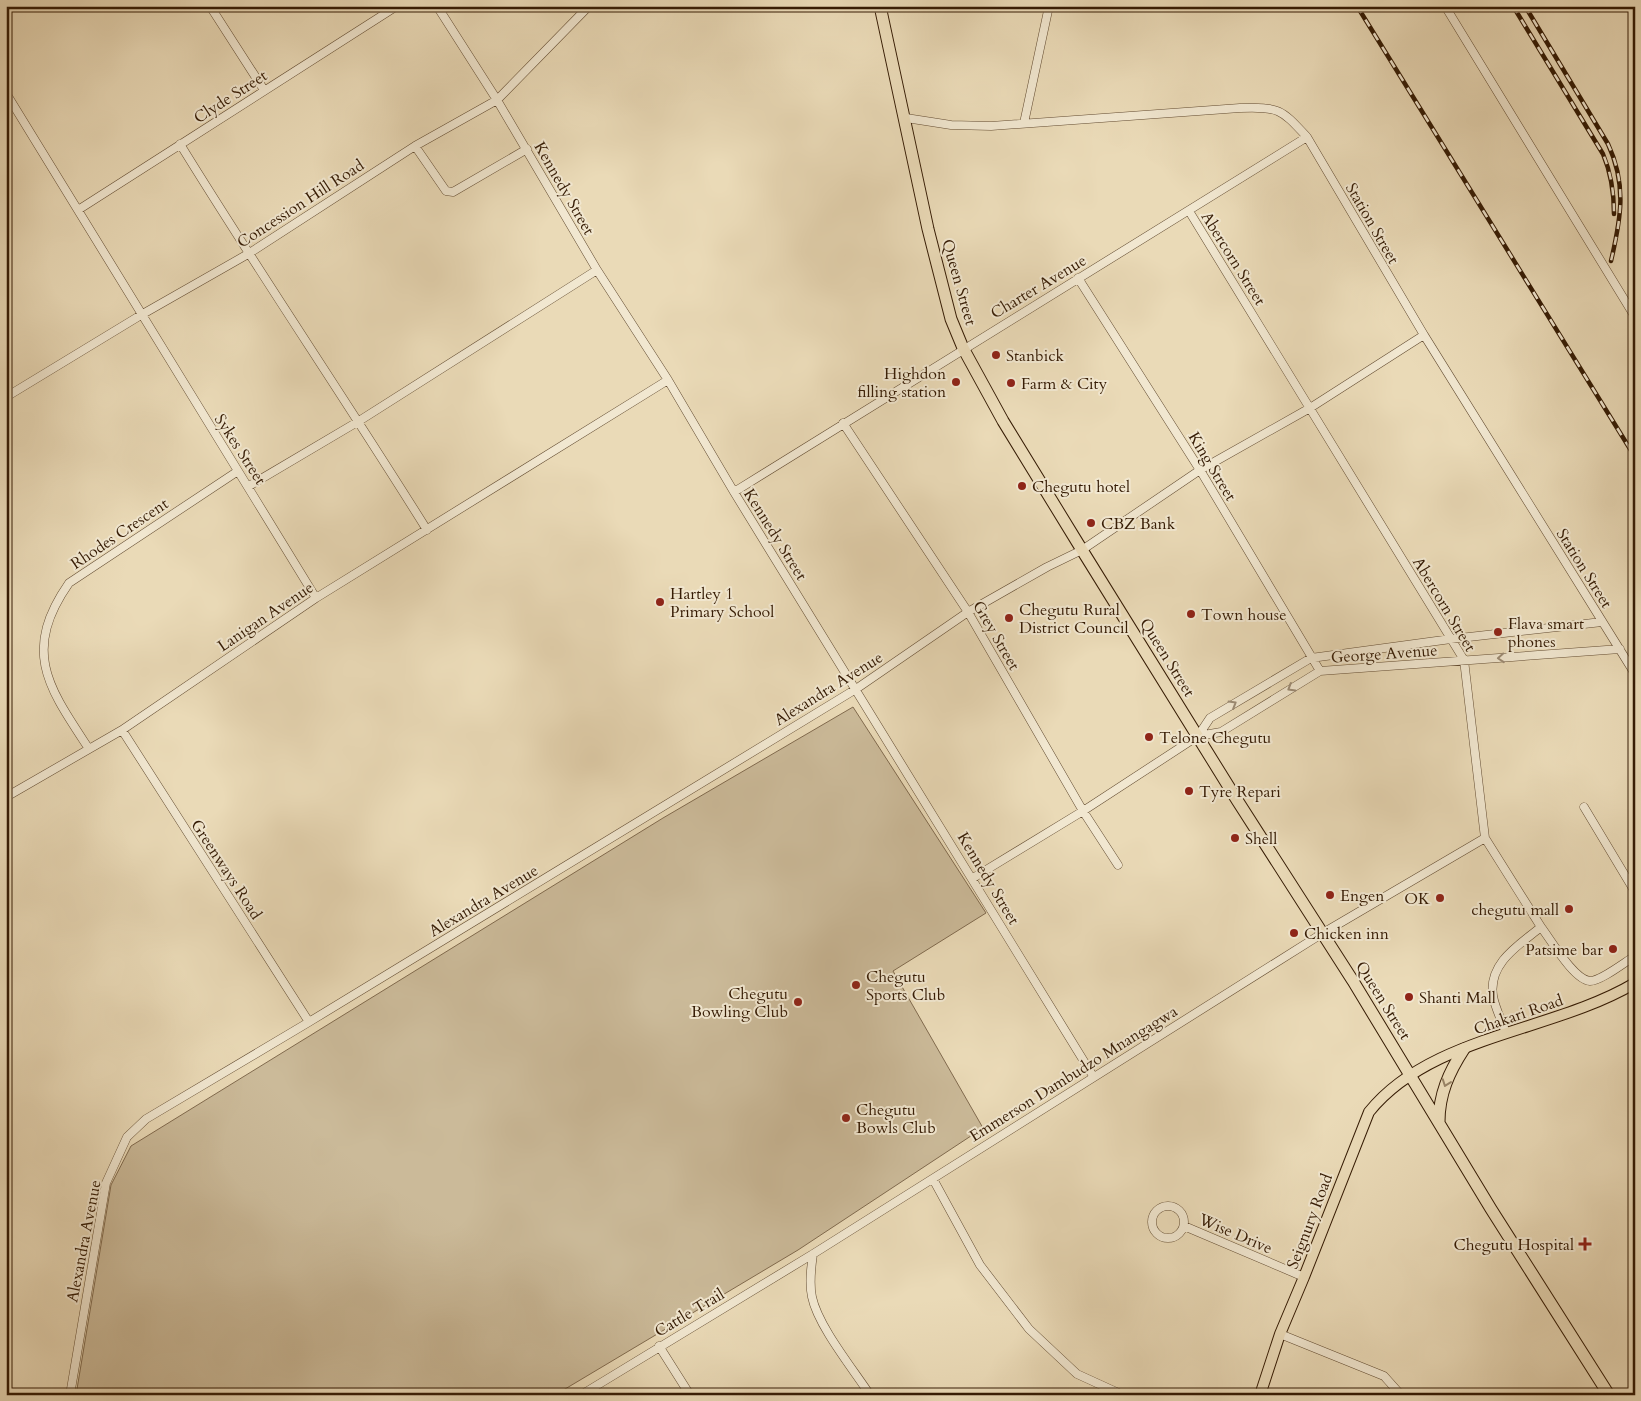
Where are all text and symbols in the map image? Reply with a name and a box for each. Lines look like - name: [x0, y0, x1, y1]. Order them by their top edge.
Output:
- street label: Clyde Street: [190, 65, 271, 129]
- street label: Kennedy Street: [529, 138, 600, 239]
- street label: Concession Hill Road: [233, 154, 369, 253]
- street label: Station Street: [1340, 179, 1404, 268]
- street label: Abercorn Street: [1196, 207, 1271, 310]
- street label: Queen Street: [936, 236, 982, 328]
- street label: Charter Avenue: [987, 250, 1091, 324]
- place label: Stanbick: [1006, 345, 1064, 367]
- marker: Stanbick: [990, 349, 1002, 361]
- place label: Highdon filling station: [857, 363, 946, 403]
- place label: Farm & City: [1021, 373, 1108, 395]
- marker: Highdon filling station: [950, 376, 962, 388]
- marker: Farm & City: [1005, 377, 1017, 389]
- street label: Sykes Street: [209, 410, 271, 489]
- street label: King Street: [1183, 428, 1241, 505]
- place label: Chegutu hotel: [1032, 476, 1130, 498]
- marker: Chegutu hotel: [1016, 480, 1028, 492]
- street label: Kennedy Street: [738, 484, 812, 585]
- street label: Rhodes Crescent: [66, 493, 173, 575]
- place label: CBZ Bank: [1101, 513, 1176, 535]
- marker: CBZ Bank: [1085, 517, 1097, 529]
- street label: Station Street: [1551, 525, 1617, 613]
- street label: Abercorn Street: [1407, 553, 1481, 656]
- street label: Lanigan Avenue: [213, 577, 318, 657]
- place label: Hartley 1 Primary School: [670, 583, 774, 623]
- marker: Hartley 1 Primary School: [654, 596, 666, 608]
- street label: Grey Street: [967, 597, 1025, 674]
- place label: Chegutu Rural District Council: [1019, 599, 1129, 639]
- place label: Town house: [1201, 604, 1286, 626]
- marker: Town house: [1185, 608, 1197, 620]
- marker: Chegutu Rural District Council: [1003, 612, 1015, 624]
- place label: Flava smart phones: [1508, 613, 1584, 653]
- street label: Queen Street: [1134, 614, 1200, 701]
- marker: Flava smart phones: [1492, 626, 1504, 638]
- street label: George Avenue: [1330, 639, 1438, 669]
- street label: Alexandra Avenue: [770, 647, 887, 731]
- one-way arrow: [1497, 652, 1505, 663]
- one-way arrow: [1288, 682, 1297, 692]
- one-way arrow: [1228, 701, 1237, 711]
- place label: Telone Chegutu: [1159, 727, 1271, 749]
- marker: Telone Chegutu: [1143, 731, 1155, 743]
- place label: Tyre Repari: [1199, 781, 1281, 803]
- marker: Tyre Repari: [1183, 785, 1195, 797]
- street label: Greenways Road: [186, 815, 267, 924]
- street label: Kennedy Street: [952, 828, 1024, 929]
- place label: Shell: [1245, 828, 1277, 850]
- marker: Shell: [1229, 832, 1241, 844]
- street label: Alexandra Avenue: [425, 859, 542, 942]
- place label: Engen: [1340, 885, 1384, 907]
- place label: OK: [1404, 888, 1430, 910]
- marker: Engen: [1324, 889, 1336, 901]
- marker: OK: [1434, 892, 1446, 904]
- place label: chegutu mall: [1471, 899, 1559, 921]
- marker: chegutu mall: [1563, 903, 1575, 915]
- place label: Chicken inn: [1304, 923, 1389, 945]
- marker: Chicken inn: [1288, 927, 1300, 939]
- place label: Patsime bar: [1525, 939, 1603, 961]
- marker: Patsime bar: [1607, 943, 1619, 955]
- street label: Queen Street: [1350, 957, 1416, 1044]
- place label: Chegutu Sports Club: [866, 966, 945, 1006]
- marker: Chegutu Sports Club: [850, 979, 862, 991]
- place label: Chegutu Bowling Club: [691, 983, 788, 1023]
- place label: Shanti Mall: [1419, 987, 1496, 1009]
- street label: Chakari Road: [1471, 989, 1566, 1041]
- marker: Shanti Mall: [1403, 991, 1415, 1003]
- marker: Chegutu Bowling Club: [792, 996, 804, 1008]
- street label: Emmerson Dambudzo Mnangagwa: [965, 1000, 1182, 1147]
- one-way arrow: [1442, 1079, 1452, 1087]
- place label: Chegutu Bowls Club: [856, 1099, 936, 1139]
- marker: Chegutu Bowls Club: [840, 1112, 852, 1124]
- street label: Seignury Road: [1282, 1170, 1338, 1272]
- street label: Alexandra Avenue: [61, 1178, 107, 1304]
- street label: Wise Drive: [1195, 1208, 1276, 1259]
- place label: Chegutu Hospital: [1453, 1234, 1574, 1256]
- marker: Chegutu Hospital: [1578, 1237, 1592, 1251]
- street label: Cattle Trail: [650, 1283, 729, 1342]

